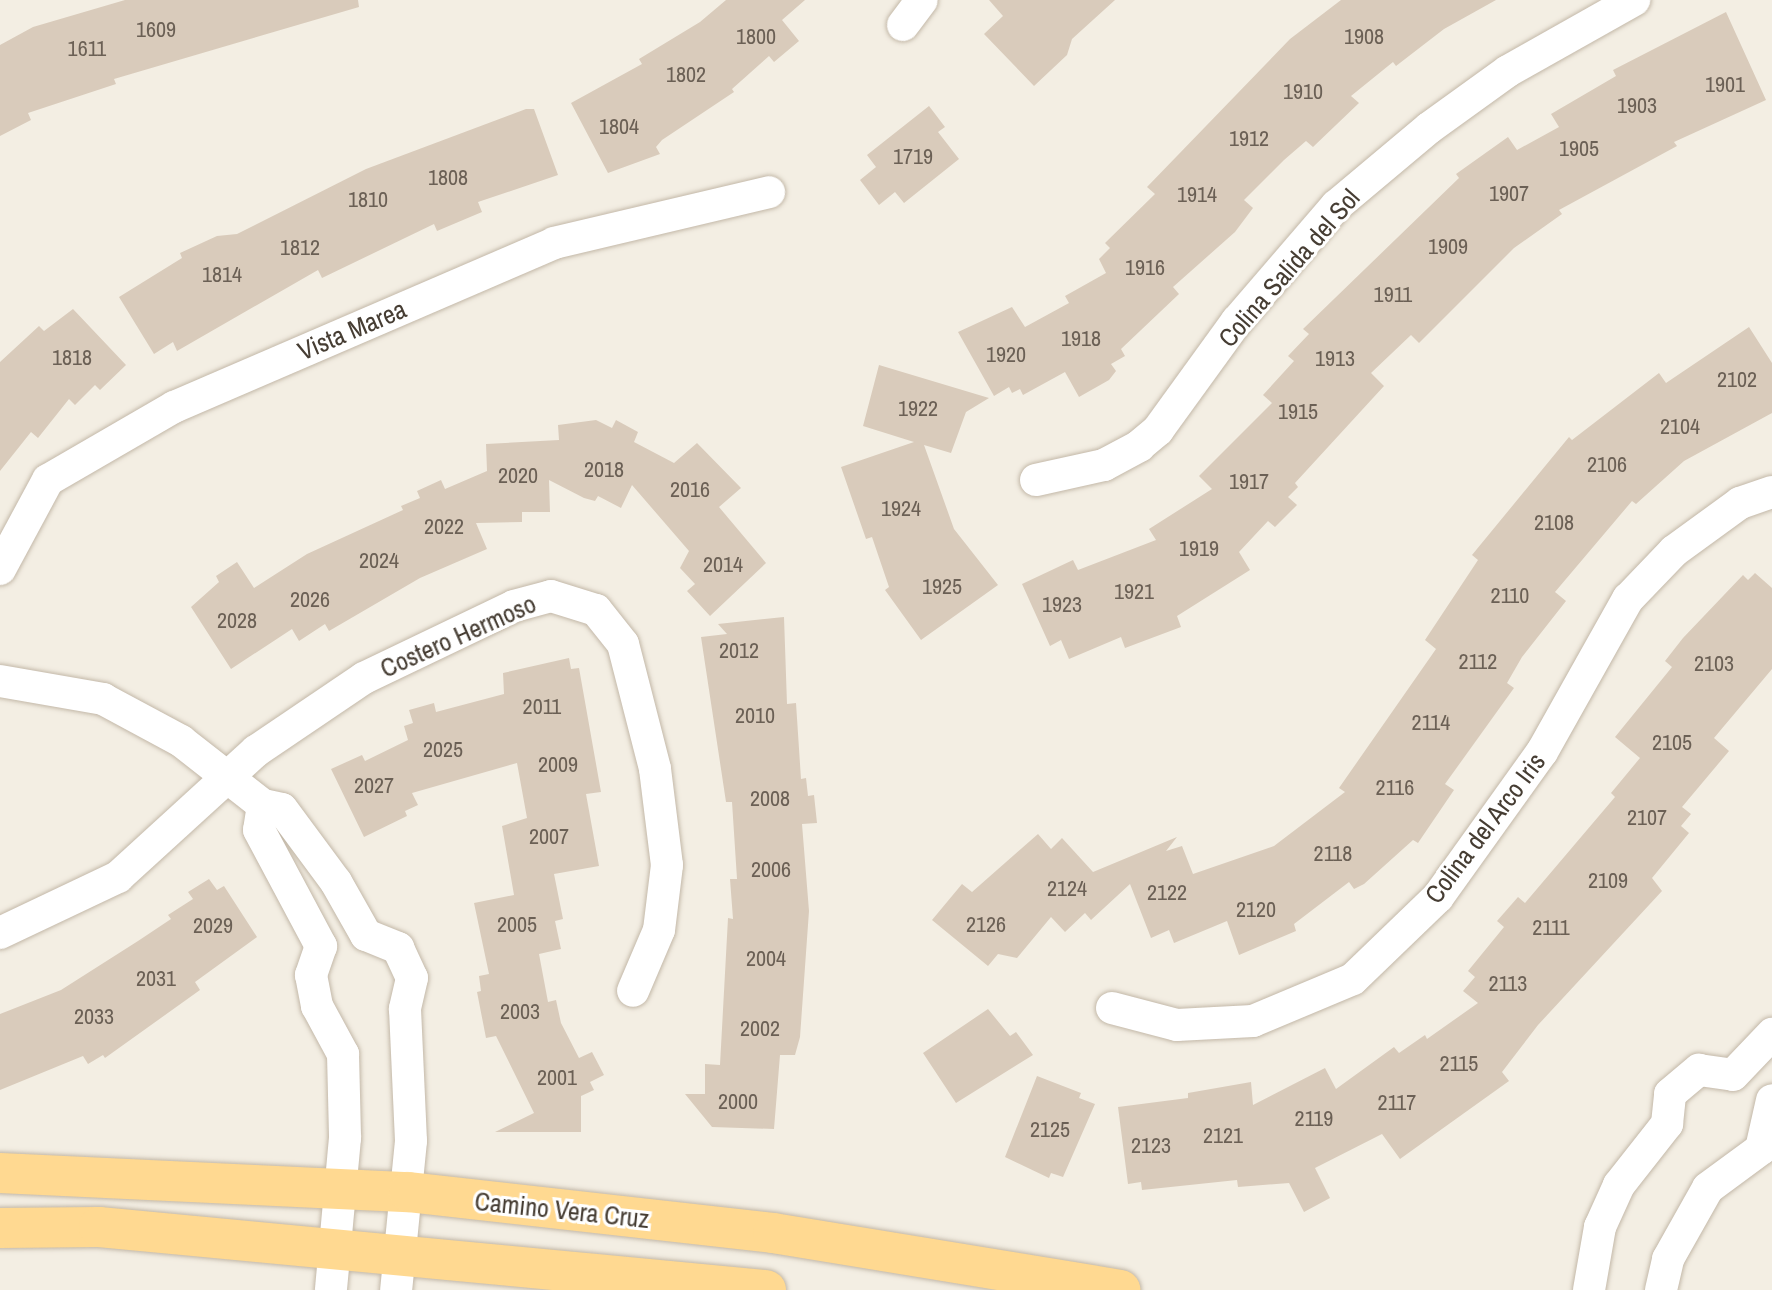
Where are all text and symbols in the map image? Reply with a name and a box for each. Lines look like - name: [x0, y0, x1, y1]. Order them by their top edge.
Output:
- house number: 1609: [136, 17, 176, 43]
- house number: 1800: [736, 24, 776, 50]
- house number: 1908: [1344, 24, 1384, 50]
- house number: 1611: [68, 36, 106, 62]
- house number: 1802: [666, 62, 706, 88]
- house number: 1901: [1705, 72, 1745, 98]
- house number: 1910: [1283, 79, 1323, 105]
- house number: 1903: [1617, 93, 1657, 119]
- house number: 1804: [599, 114, 639, 140]
- house number: 1912: [1229, 126, 1269, 152]
- house number: 1905: [1559, 136, 1599, 162]
- house number: 1719: [893, 144, 933, 170]
- house number: 1808: [428, 165, 468, 191]
- house number: 1907: [1489, 181, 1529, 207]
- house number: 1914: [1177, 182, 1217, 208]
- street label: Colina Salida del Sol: [1212, 183, 1366, 353]
- house number: 1810: [348, 187, 388, 213]
- house number: 1909: [1428, 234, 1468, 260]
- house number: 1812: [280, 235, 320, 261]
- house number: 1916: [1125, 255, 1165, 281]
- house number: 1814: [202, 262, 242, 288]
- house number: 1911: [1374, 282, 1412, 308]
- street label: Vista Marea: [293, 293, 411, 367]
- house number: 1918: [1061, 326, 1101, 352]
- house number: 1920: [986, 342, 1026, 368]
- house number: 1818: [52, 345, 92, 371]
- house number: 1913: [1315, 346, 1355, 372]
- house number: 2102: [1717, 367, 1757, 393]
- house number: 1922: [898, 396, 938, 422]
- house number: 1915: [1278, 399, 1318, 425]
- house number: 2104: [1660, 414, 1700, 440]
- house number: 2106: [1587, 452, 1627, 478]
- house number: 2018: [584, 457, 624, 483]
- house number: 2020: [498, 463, 538, 489]
- house number: 1917: [1229, 469, 1269, 495]
- house number: 2016: [670, 477, 710, 503]
- house number: 1924: [881, 496, 921, 522]
- house number: 2108: [1534, 510, 1574, 536]
- house number: 2022: [424, 514, 464, 540]
- house number: 1919: [1179, 536, 1219, 562]
- house number: 2024: [359, 548, 399, 574]
- house number: 2014: [703, 552, 743, 578]
- house number: 1925: [922, 574, 962, 600]
- house number: 1921: [1114, 579, 1154, 605]
- house number: 2110: [1491, 583, 1529, 609]
- house number: 2026: [290, 587, 330, 613]
- street label: Costero Hermoso: [375, 588, 541, 684]
- house number: 1923: [1042, 592, 1082, 618]
- house number: 2028: [217, 608, 257, 634]
- house number: 2012: [719, 638, 759, 664]
- house number: 2112: [1459, 649, 1497, 675]
- house number: 2103: [1694, 651, 1734, 677]
- house number: 2011: [523, 694, 561, 720]
- house number: 2010: [735, 703, 775, 729]
- house number: 2114: [1412, 710, 1450, 736]
- house number: 2105: [1652, 730, 1692, 756]
- house number: 2025: [423, 737, 463, 763]
- street label: Colina del Arco Iris: [1418, 746, 1552, 910]
- house number: 2009: [538, 752, 578, 778]
- house number: 2027: [354, 773, 394, 799]
- house number: 2116: [1376, 775, 1414, 801]
- house number: 2008: [750, 786, 790, 812]
- house number: 2107: [1627, 805, 1667, 831]
- house number: 2007: [529, 824, 569, 850]
- house number: 2118: [1314, 841, 1352, 867]
- house number: 2006: [751, 857, 791, 883]
- house number: 2109: [1588, 868, 1628, 894]
- house number: 2124: [1047, 876, 1087, 902]
- house number: 2122: [1147, 880, 1187, 906]
- house number: 2120: [1236, 897, 1276, 923]
- house number: 2005: [497, 912, 537, 938]
- house number: 2126: [966, 912, 1006, 938]
- house number: 2029: [193, 913, 233, 939]
- house number: 2111: [1532, 915, 1570, 941]
- house number: 2004: [746, 946, 786, 972]
- house number: 2031: [136, 966, 176, 992]
- house number: 2113: [1489, 971, 1527, 997]
- house number: 2003: [500, 999, 540, 1025]
- house number: 2033: [74, 1004, 114, 1030]
- house number: 2002: [740, 1016, 780, 1042]
- house number: 2115: [1440, 1051, 1478, 1077]
- house number: 2001: [537, 1065, 577, 1091]
- house number: 2000: [718, 1089, 758, 1115]
- house number: 2117: [1378, 1090, 1416, 1116]
- house number: 2119: [1295, 1106, 1333, 1132]
- house number: 2125: [1030, 1117, 1070, 1143]
- house number: 2121: [1203, 1123, 1243, 1149]
- house number: 2123: [1131, 1133, 1171, 1159]
- street label: Camino Vera Cruz: [473, 1185, 651, 1235]

